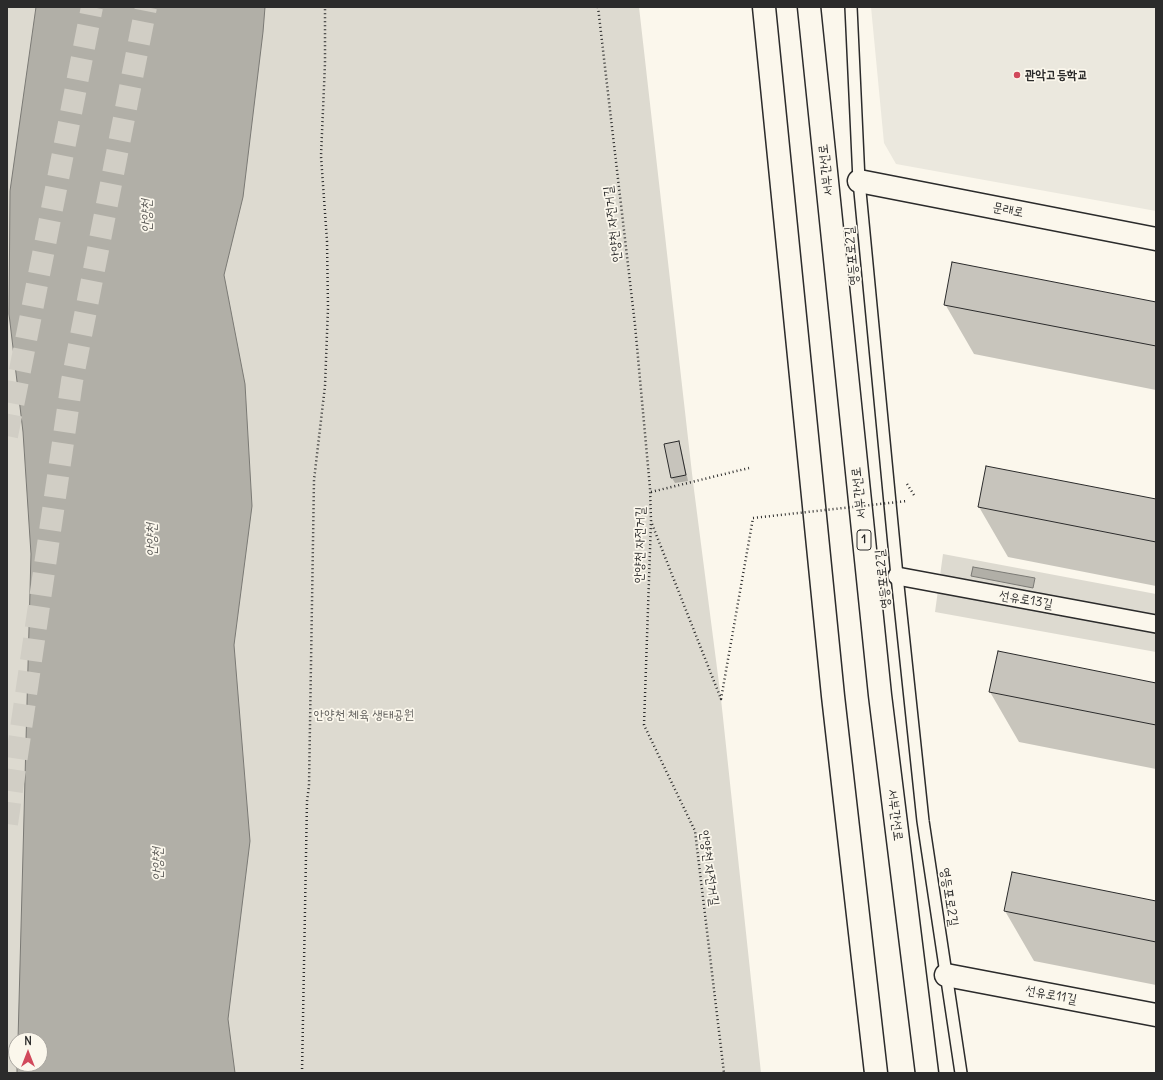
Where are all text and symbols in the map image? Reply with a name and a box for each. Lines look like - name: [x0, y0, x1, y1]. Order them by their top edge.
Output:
- place label: 관악고등학교: [1025, 67, 1088, 83]
- marker: 관악고등학교: [1012, 70, 1022, 80]
- street label: 서부간선로: [816, 143, 836, 197]
- street label: 안양천 자전거길: [601, 185, 625, 263]
- water label: 안양천: [138, 199, 156, 233]
- street label: 문래로: [991, 199, 1025, 221]
- street label: 영등포로2길: [842, 226, 862, 286]
- street label: 서부간선로: [849, 466, 869, 520]
- street label: 안양천 자전거길: [632, 507, 648, 583]
- water label: 안양천: [143, 523, 161, 557]
- road number: 1: [857, 530, 871, 550]
- street label: 영등포로2길: [872, 549, 894, 609]
- street label: 선유로13길: [998, 588, 1054, 612]
- park label: 안양천 체육 생태공원: [314, 707, 414, 723]
- street label: 서부간선로: [884, 788, 906, 842]
- street label: 안양천 자전거길: [696, 829, 722, 907]
- water label: 안양천: [149, 847, 167, 881]
- street label: 영등포로2길: [937, 866, 961, 928]
- street label: 선유로11길: [1024, 982, 1078, 1008]
- north arrow: [8, 1032, 48, 1072]
- text: N: [24, 1034, 32, 1048]

